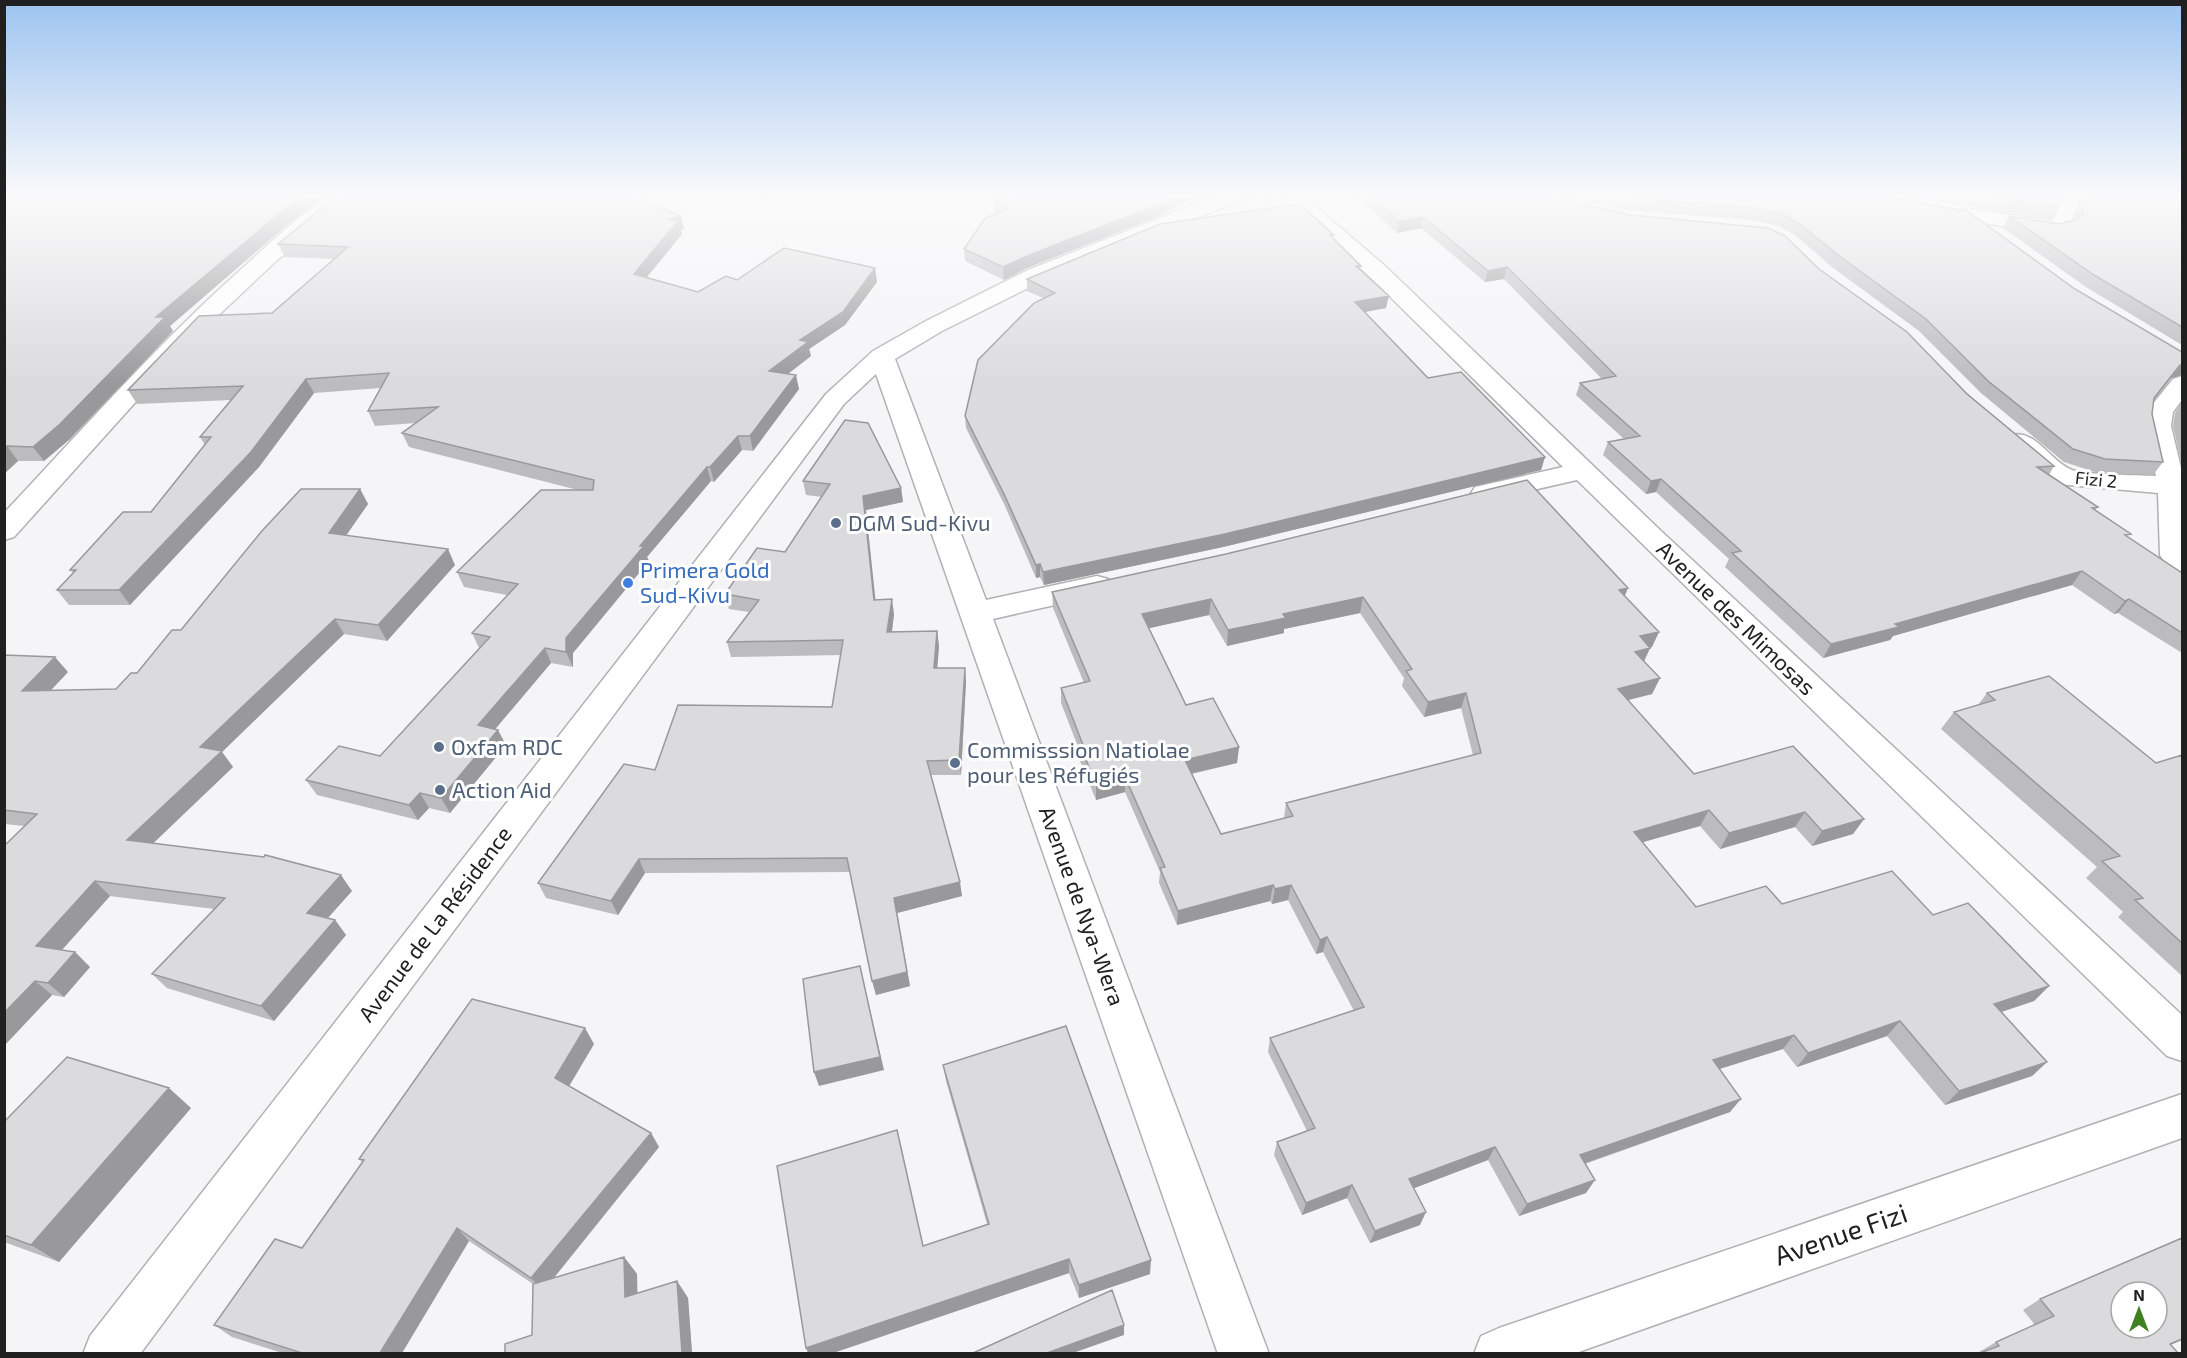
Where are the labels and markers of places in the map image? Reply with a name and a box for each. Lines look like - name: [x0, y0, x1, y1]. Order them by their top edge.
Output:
- place label: DGM Sud-Kivu: [848, 509, 991, 535]
- marker: DGM Sud-Kivu: [829, 516, 843, 530]
- place label: Primera Gold Sud-Kivu: [640, 556, 770, 607]
- marker: Primera Gold Sud-Kivu: [621, 576, 635, 590]
- place label: Oxfam RDC: [451, 733, 563, 759]
- place label: Commisssion Natiolae pour les Réfugiés: [967, 736, 1190, 787]
- marker: Oxfam RDC: [432, 740, 446, 754]
- marker: Commisssion Natiolae pour les Réfugiés: [948, 756, 962, 770]
- place label: Action Aid: [452, 776, 552, 802]
- marker: Action Aid: [433, 783, 447, 797]

